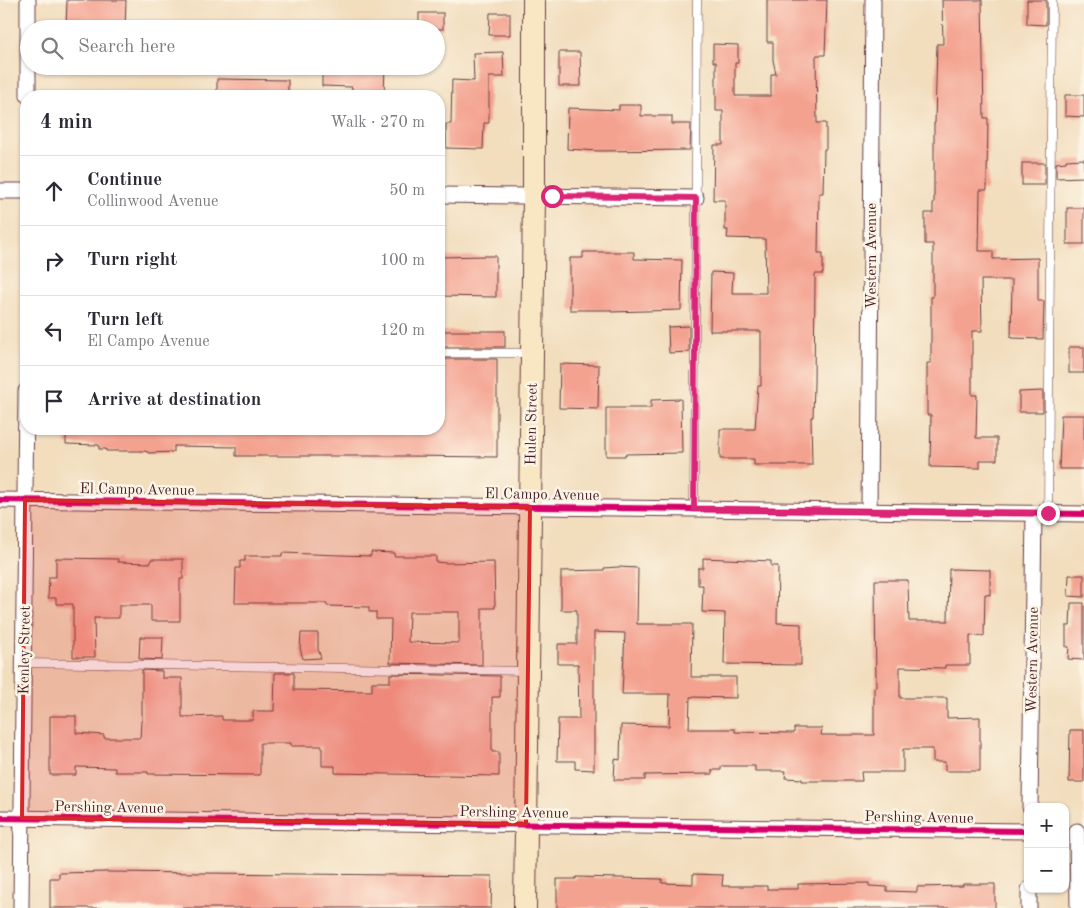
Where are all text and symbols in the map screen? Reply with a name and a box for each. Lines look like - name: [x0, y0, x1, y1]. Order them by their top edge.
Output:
- search box: [20, 20, 445, 75]
- icon: search: [38, 34, 66, 62]
- text: Search here: [78, 38, 175, 57]
- text: 4 min: [40, 112, 93, 133]
- text: Walk · 270 m: [330, 115, 425, 131]
- text: Continue: [87, 171, 162, 190]
- icon: ahead: [40, 177, 68, 205]
- text: 50 m: [389, 183, 425, 199]
- route start: [541, 185, 564, 208]
- text: Collinwood Avenue: [87, 194, 218, 210]
- street label: Western Avenue: [865, 203, 880, 309]
- icon: right: [40, 247, 68, 275]
- text: Turn right: [87, 251, 177, 270]
- text: 100 m: [380, 253, 425, 269]
- text: Turn left: [87, 311, 164, 330]
- icon: left: [40, 317, 68, 345]
- text: 120 m: [380, 323, 425, 339]
- text: El Campo Avenue: [87, 334, 210, 350]
- street label: Hulen Street: [524, 382, 541, 466]
- icon: arrive: [40, 387, 68, 415]
- text: Arrive at destination: [87, 391, 261, 410]
- street label: El Campo Avenue: [79, 482, 195, 499]
- street label: El Campo Avenue: [484, 487, 600, 504]
- route end: [1037, 502, 1060, 525]
- street label: Kenley Street: [17, 605, 34, 695]
- street label: Western Avenue: [1025, 607, 1042, 713]
- street label: Pershing Avenue: [54, 800, 164, 817]
- map controls: [1024, 803, 1069, 893]
- button: +: [1024, 803, 1069, 848]
- street label: Pershing Avenue: [459, 805, 569, 822]
- street label: Pershing Avenue: [864, 810, 974, 827]
- button: −: [1024, 848, 1069, 893]

